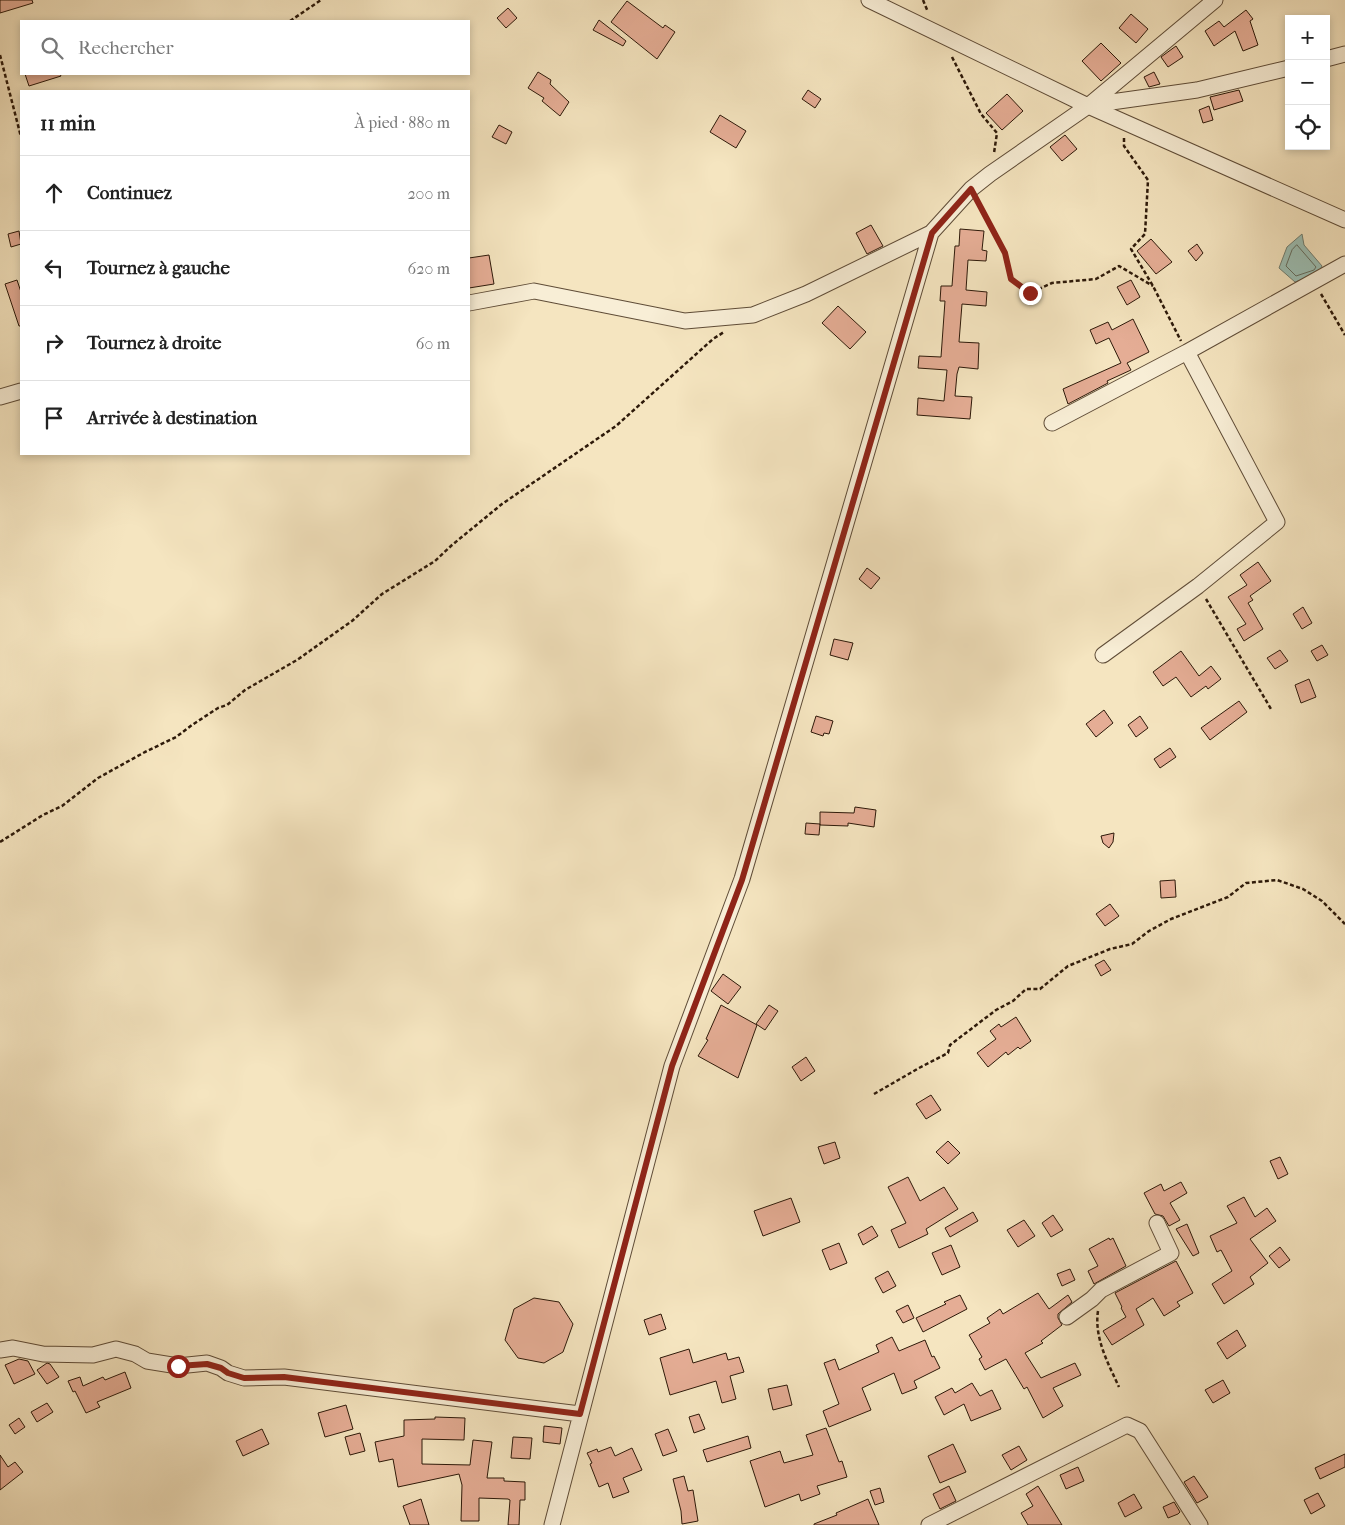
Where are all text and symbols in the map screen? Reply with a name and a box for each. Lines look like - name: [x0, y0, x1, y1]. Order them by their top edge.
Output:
- map controls: [1285, 15, 1330, 150]
- button: +: [1285, 15, 1330, 60]
- search box: [20, 20, 470, 75]
- icon: search: [38, 34, 66, 62]
- text: Rechercher: [78, 37, 174, 59]
- button: −: [1285, 60, 1330, 105]
- button: locate: [1285, 105, 1330, 150]
- text: 11 min: [40, 111, 95, 135]
- text: À pied · 880 m: [355, 113, 450, 132]
- icon: ahead: [40, 179, 68, 207]
- text: Continuez: [87, 182, 172, 204]
- text: 200 m: [407, 184, 450, 203]
- icon: left: [40, 254, 68, 282]
- text: Tournez à gauche: [87, 257, 230, 279]
- text: 620 m: [408, 259, 450, 278]
- route end: [1019, 282, 1042, 305]
- icon: right: [40, 329, 68, 357]
- text: Tournez à droite: [87, 332, 221, 354]
- text: 60 m: [416, 334, 450, 353]
- icon: arrive: [40, 404, 68, 432]
- text: Arrivée à destination: [87, 407, 257, 429]
- route start: [167, 1355, 190, 1378]

